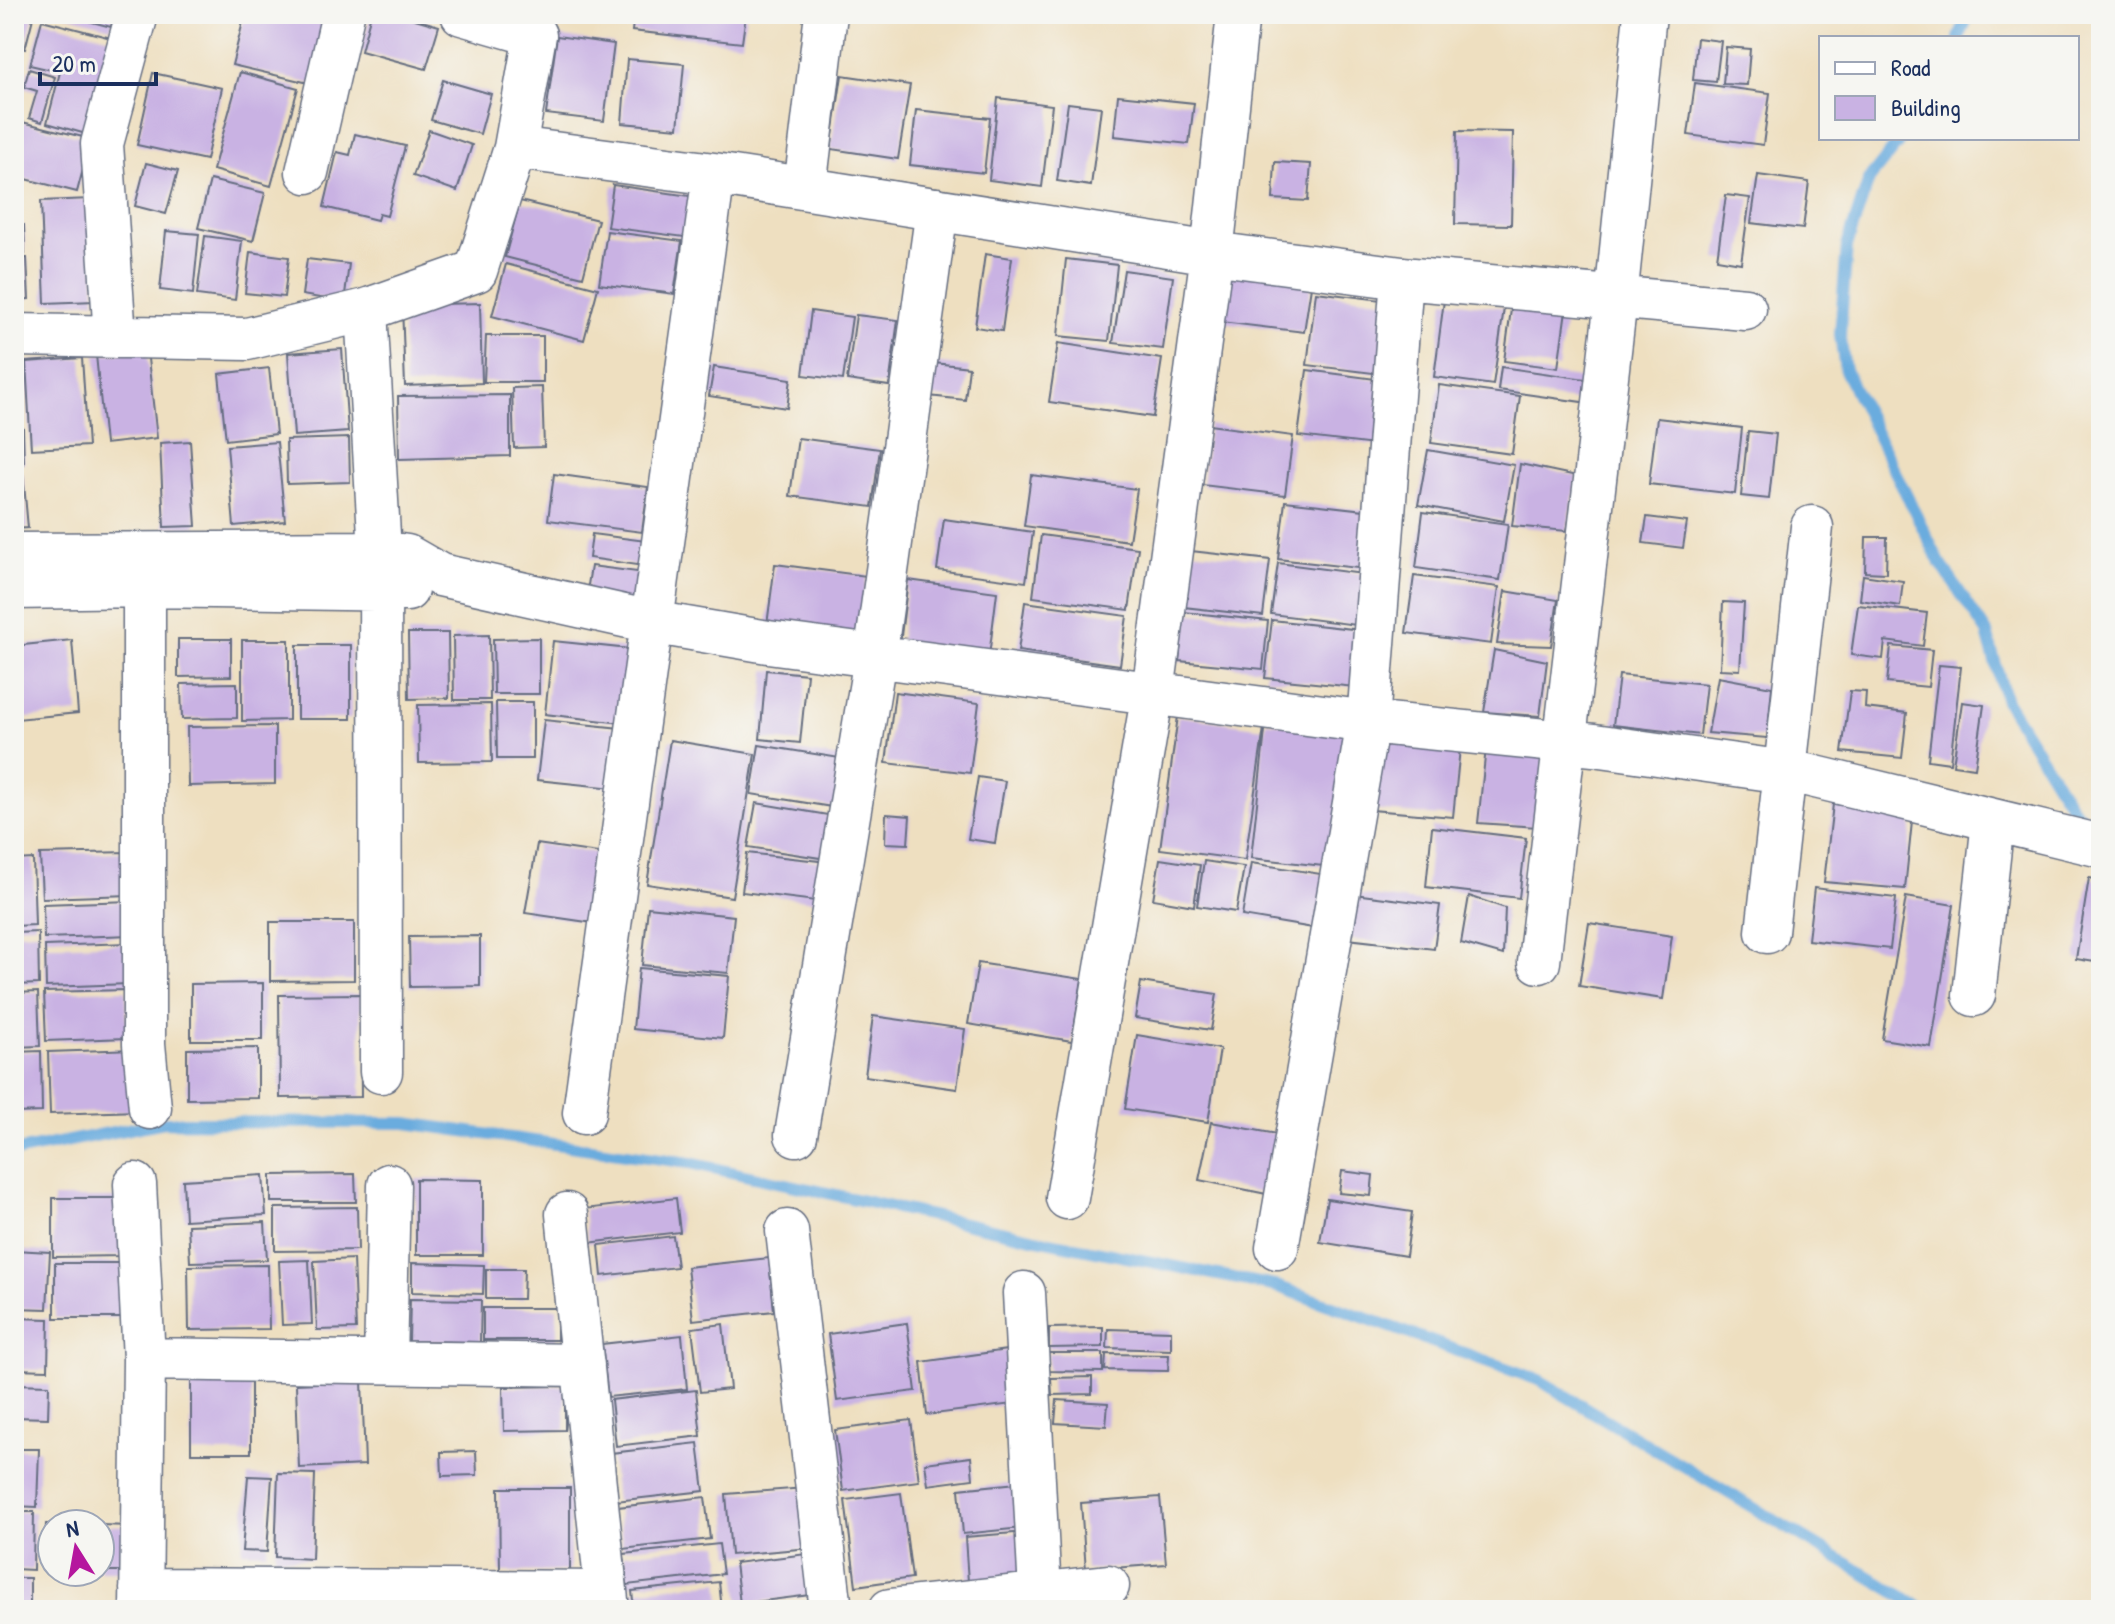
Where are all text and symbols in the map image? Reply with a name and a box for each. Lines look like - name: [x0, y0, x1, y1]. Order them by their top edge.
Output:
- scale bar: [40, 36, 156, 86]
- legend: [1819, 36, 2079, 140]
- text: 20 m: [52, 47, 96, 79]
- text: Road: [1891, 51, 1930, 83]
- text: Building: [1891, 91, 1961, 123]
- north arrow: [36, 1508, 116, 1588]
- text: N: [64, 1512, 81, 1544]

